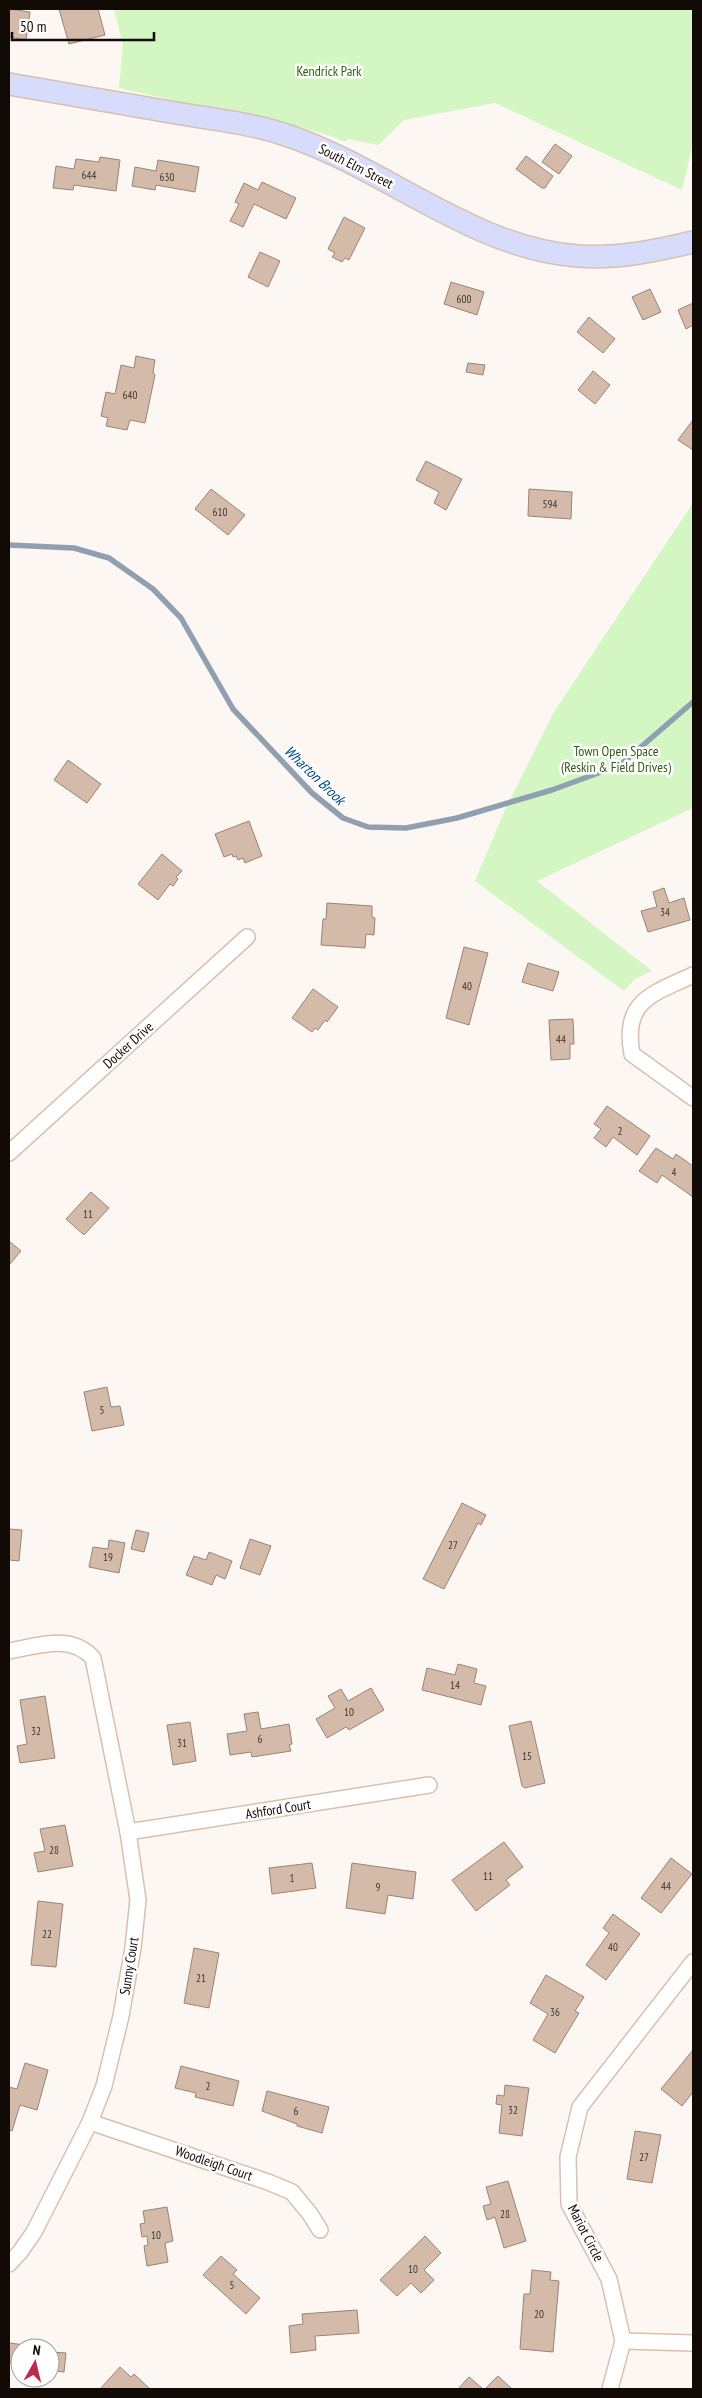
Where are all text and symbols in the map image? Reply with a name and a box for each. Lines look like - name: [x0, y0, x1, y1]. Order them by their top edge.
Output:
- scale bar: [12, 10, 155, 42]
- text: 50 m: [20, 17, 46, 36]
- park label: Kendrick Park: [296, 62, 362, 80]
- street label: South Elm Street: [316, 139, 396, 193]
- house number: 644: [82, 168, 96, 182]
- house number: 630: [160, 170, 174, 184]
- house number: 600: [457, 292, 471, 306]
- house number: 640: [123, 388, 137, 402]
- house number: 594: [543, 497, 557, 511]
- house number: 610: [213, 505, 227, 519]
- water label: Wharton Brook: [281, 741, 351, 810]
- park label: Town Open Space (Reskin & Field Drives): [561, 742, 672, 776]
- house number: 34: [660, 905, 670, 919]
- house number: 40: [462, 979, 472, 993]
- street label: Docker Drive: [99, 1018, 157, 1072]
- house number: 44: [556, 1032, 566, 1046]
- house number: 2: [618, 1124, 623, 1138]
- house number: 4: [672, 1165, 677, 1179]
- house number: 11: [83, 1207, 93, 1221]
- house number: 5: [100, 1403, 105, 1417]
- house number: 27: [448, 1538, 458, 1552]
- house number: 19: [103, 1550, 113, 1564]
- house number: 14: [450, 1678, 460, 1692]
- house number: 10: [344, 1705, 354, 1719]
- house number: 32: [31, 1724, 41, 1738]
- house number: 6: [258, 1732, 263, 1746]
- house number: 31: [177, 1736, 187, 1750]
- house number: 15: [522, 1749, 532, 1763]
- street label: Ashford Court: [244, 1795, 312, 1823]
- house number: 28: [49, 1843, 59, 1857]
- house number: 11: [483, 1869, 493, 1883]
- house number: 1: [290, 1871, 295, 1885]
- house number: 44: [661, 1879, 671, 1893]
- house number: 9: [376, 1880, 381, 1894]
- house number: 22: [42, 1927, 52, 1941]
- street label: Sunny Court: [116, 1936, 142, 1996]
- house number: 40: [608, 1940, 618, 1954]
- house number: 21: [196, 1971, 206, 1985]
- house number: 36: [550, 2005, 560, 2019]
- house number: 2: [206, 2079, 211, 2093]
- house number: 32: [508, 2103, 518, 2117]
- house number: 6: [294, 2104, 299, 2118]
- street label: Woodleigh Court: [173, 2141, 255, 2185]
- house number: 27: [639, 2150, 649, 2164]
- street label: Mariot Circle: [564, 2201, 608, 2265]
- house number: 28: [500, 2207, 510, 2221]
- house number: 10: [151, 2228, 161, 2242]
- house number: 10: [408, 2262, 418, 2276]
- house number: 5: [230, 2278, 235, 2292]
- house number: 20: [534, 2307, 544, 2321]
- north arrow: [10, 2338, 60, 2388]
- text: N: [32, 2341, 42, 2360]

